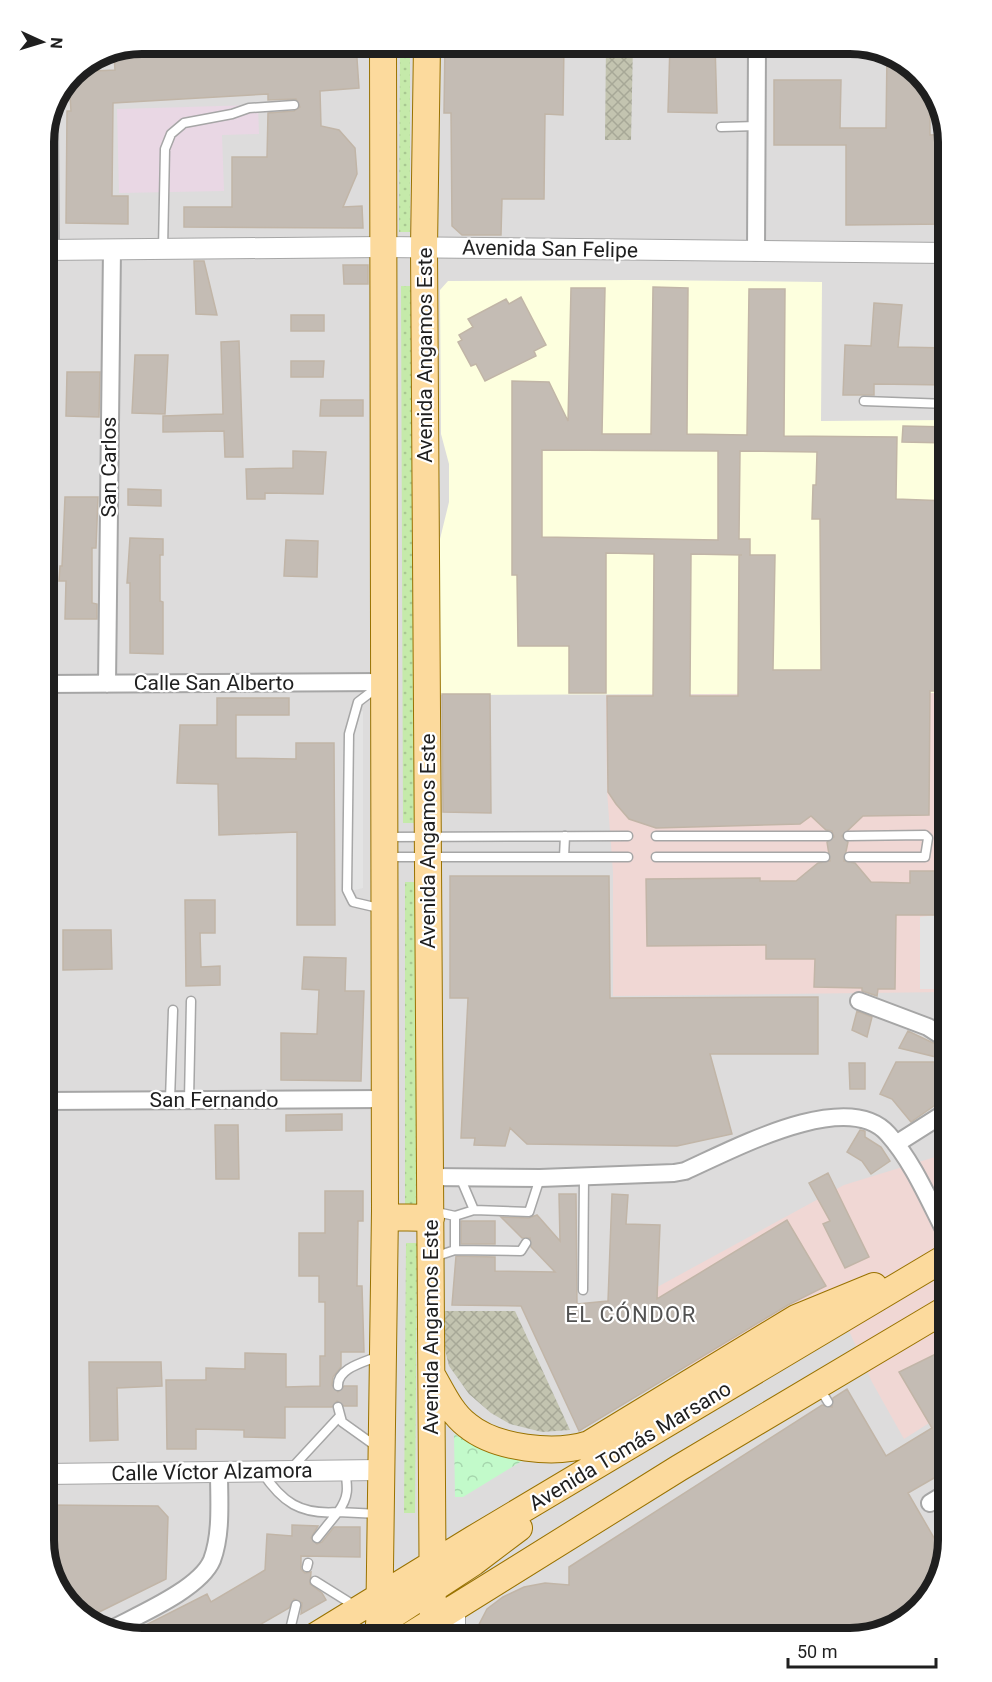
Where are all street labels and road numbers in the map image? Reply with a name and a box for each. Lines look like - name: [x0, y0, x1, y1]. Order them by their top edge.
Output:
- street label: Avenida San Felipe: [462, 235, 638, 263]
- street label: Avenida Angamos Este: [413, 247, 437, 463]
- street label: San Carlos: [97, 417, 121, 517]
- street label: Calle San Alberto: [134, 671, 294, 695]
- street label: Avenida Angamos Este: [416, 733, 440, 949]
- street label: San Fernando: [150, 1088, 278, 1112]
- street label: Avenida Angamos Este: [419, 1219, 443, 1435]
- street label: Avenida Tomás Marsano: [525, 1376, 735, 1516]
- street label: Calle Víctor Alzamora: [111, 1458, 313, 1486]

